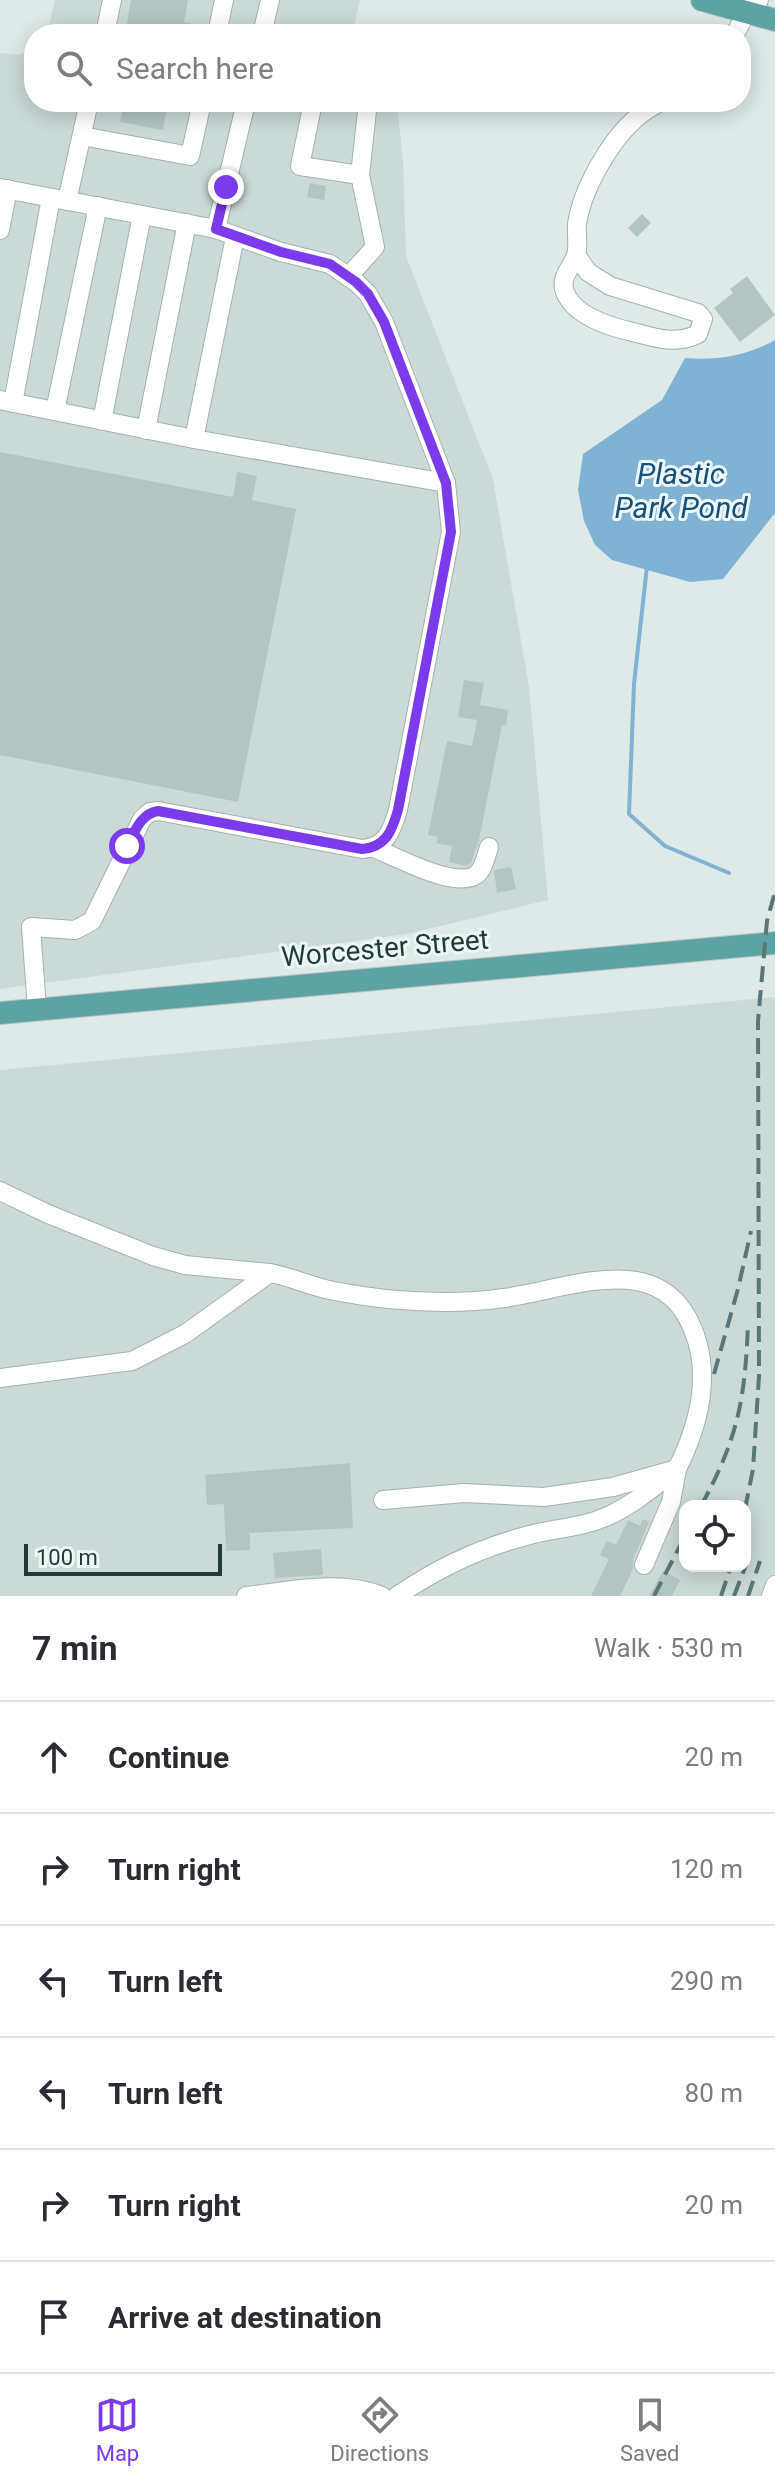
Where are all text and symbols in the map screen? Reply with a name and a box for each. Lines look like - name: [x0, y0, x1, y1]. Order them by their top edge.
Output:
- search box: [24, 24, 751, 112]
- icon: search: [52, 46, 96, 90]
- text: Search here: [116, 51, 274, 86]
- route end: [208, 169, 244, 205]
- water label: Plastic Park Pond: [614, 456, 748, 525]
- route start: [109, 828, 145, 864]
- street label: Worcester Street: [280, 923, 490, 973]
- map controls: [679, 1500, 751, 1572]
- button: locate: [679, 1500, 751, 1572]
- scale bar: [24, 1540, 222, 1576]
- text: 100 m: [36, 1545, 98, 1570]
- text: 7 min: [32, 1628, 117, 1668]
- text: Walk · 530 m: [594, 1633, 743, 1663]
- icon: ahead: [32, 1735, 76, 1779]
- text: Continue: [108, 1740, 229, 1775]
- text: 20 m: [685, 1742, 743, 1772]
- icon: right: [32, 1847, 76, 1891]
- text: Turn right: [108, 1852, 241, 1887]
- text: 120 m: [670, 1854, 743, 1884]
- icon: left: [32, 1959, 76, 2003]
- text: Turn left: [108, 1964, 223, 1999]
- text: 290 m: [670, 1966, 743, 1996]
- icon: left: [32, 2071, 76, 2115]
- text: Turn left: [108, 2076, 223, 2111]
- text: 80 m: [685, 2078, 743, 2108]
- icon: right: [32, 2183, 76, 2227]
- text: Turn right: [108, 2188, 241, 2223]
- text: 20 m: [685, 2190, 743, 2220]
- icon: arrive: [32, 2295, 76, 2339]
- text: Arrive at destination: [108, 2300, 382, 2335]
- tab: Map: [95, 2393, 139, 2466]
- tab: Directions: [330, 2393, 429, 2466]
- tab: Saved: [620, 2393, 680, 2466]

